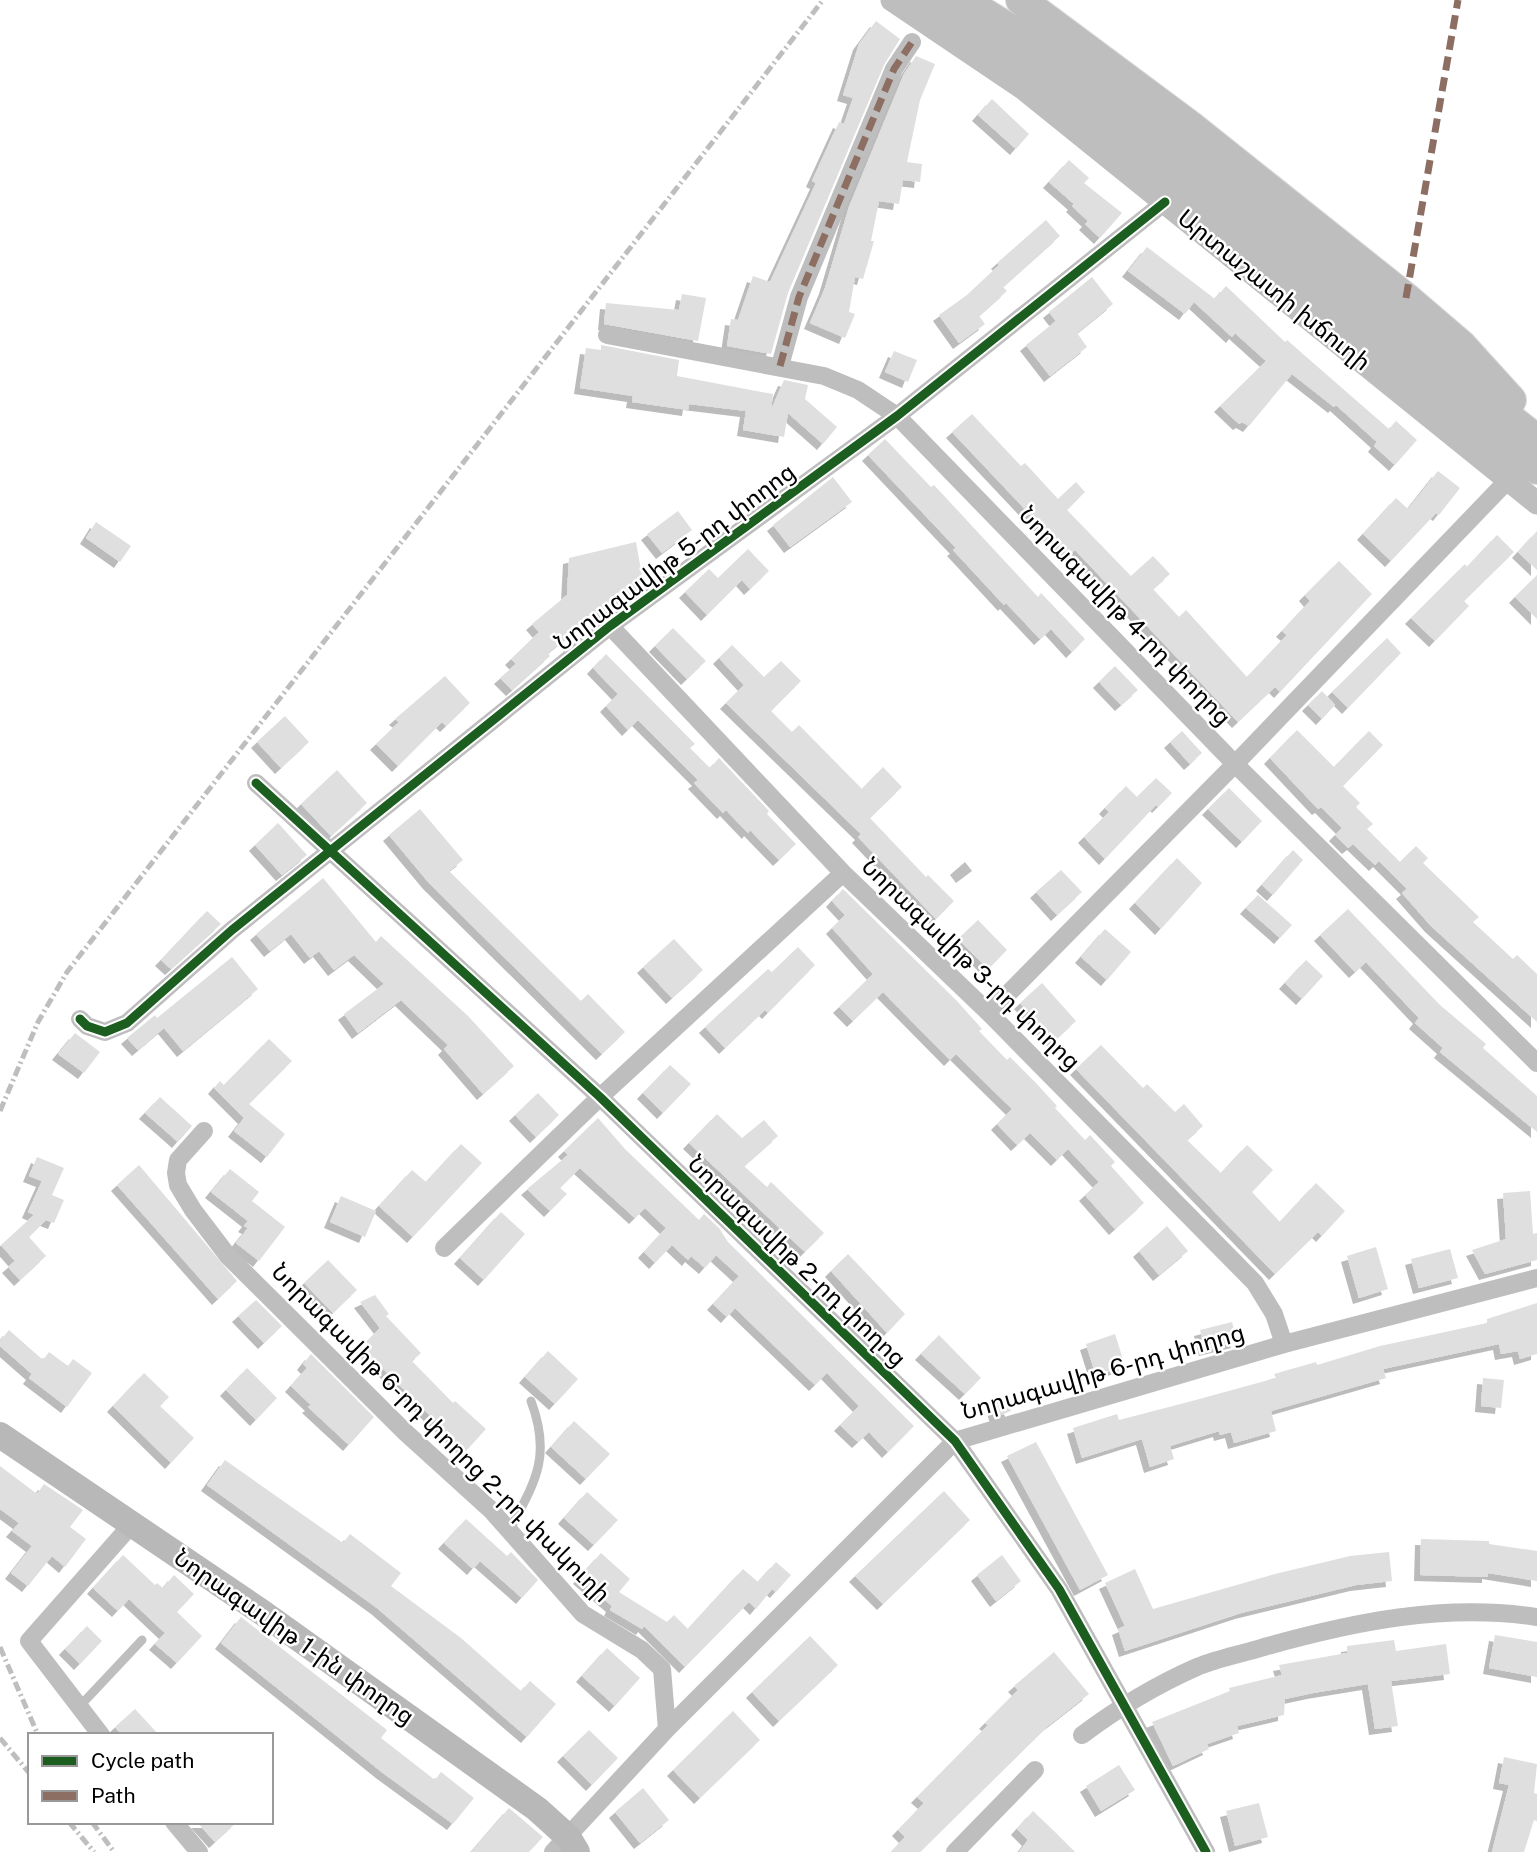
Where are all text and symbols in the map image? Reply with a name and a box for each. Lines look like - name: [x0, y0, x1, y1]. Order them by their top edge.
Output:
- street label: Արտաշատի խճուղի: [1172, 203, 1377, 376]
- street label: Նորագավիթ 5-րդ փողոց: [549, 457, 801, 656]
- street label: Նորագավիթ 4-րդ փողոց: [1013, 500, 1238, 731]
- street label: Նորագավիթ 3-րդ փողոց: [856, 851, 1087, 1076]
- street label: Նորագավիթ 2-րդ փողոց: [682, 1149, 913, 1373]
- street label: Նորագավիթ 6-րդ փողոց 2-րդ փակուղի: [266, 1257, 617, 1608]
- street label: Նորագավիթ 6-րդ փողոց: [958, 1317, 1248, 1426]
- street label: Նորագավիթ 1-ին փողոց: [168, 1542, 420, 1731]
- legend: [28, 1733, 273, 1824]
- text: Cycle path: [91, 1748, 194, 1773]
- text: Path: [91, 1783, 136, 1808]

